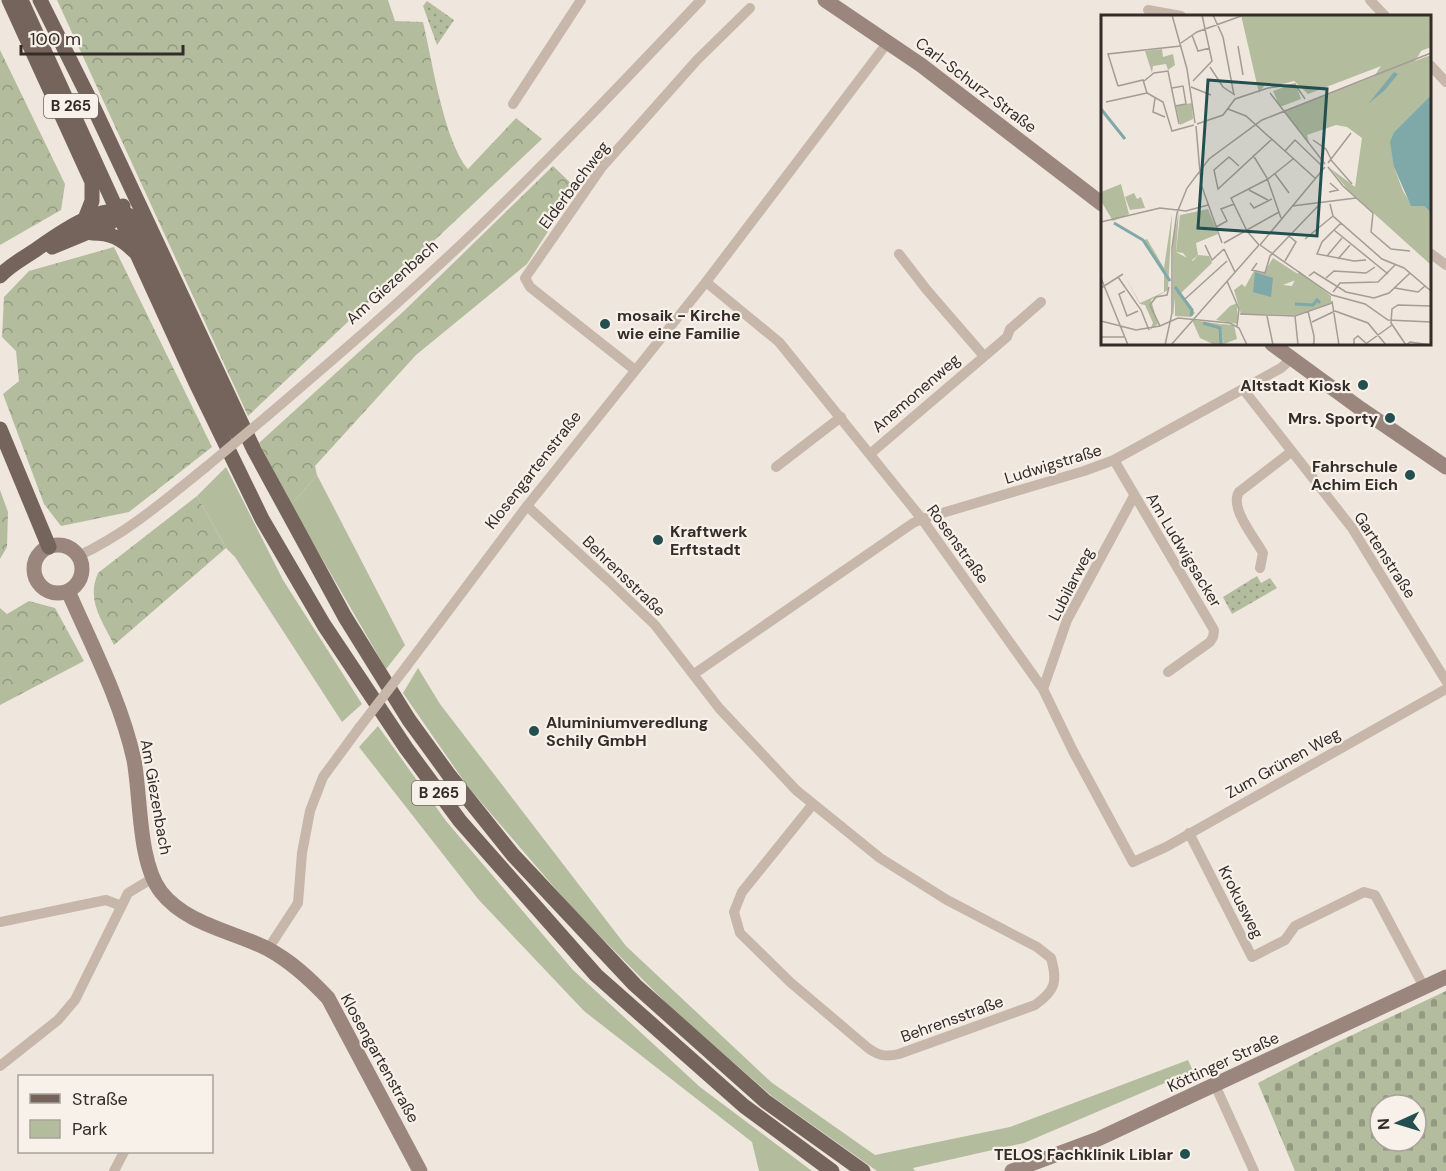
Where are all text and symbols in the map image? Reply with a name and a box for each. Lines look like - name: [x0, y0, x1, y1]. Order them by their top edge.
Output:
- inset map: [1101, 15, 1431, 345]
- scale bar: [21, 18, 183, 56]
- text: 100 m: [30, 27, 81, 51]
- street label: Carl-Schurz-Straße: [911, 32, 1041, 138]
- road number: B 265: [44, 94, 98, 118]
- street label: Elderbachweg: [534, 137, 614, 233]
- street label: Am Giezenbach: [342, 235, 442, 329]
- place label: mosaik - Kirche wie eine Familie: [617, 305, 741, 344]
- marker: mosaik - Kirche wie eine Familie: [598, 317, 612, 331]
- street label: Anemonenweg: [868, 349, 964, 437]
- place label: Altstadt Kiosk: [1240, 375, 1352, 396]
- marker: Altstadt Kiosk: [1356, 378, 1370, 392]
- street label: Klosengartenstraße: [480, 407, 586, 533]
- place label: Mrs. Sporty: [1288, 408, 1378, 429]
- marker: Mrs. Sporty: [1383, 411, 1397, 425]
- street label: Ludwigstraße: [1002, 439, 1104, 489]
- place label: Fahrschule Achim Eich: [1311, 456, 1398, 495]
- marker: Fahrschule Achim Eich: [1403, 468, 1417, 482]
- street label: Am Ludwigsacker: [1141, 489, 1227, 611]
- street label: Rosenstraße: [922, 500, 994, 588]
- street label: Gartenstraße: [1349, 508, 1421, 602]
- place label: Kraftwerk Erftstadt: [670, 521, 748, 560]
- street label: Behrensstraße: [578, 531, 670, 621]
- marker: Kraftwerk Erftstadt: [651, 533, 665, 547]
- street label: Lubilarweg: [1044, 544, 1098, 624]
- place label: Aluminiumveredlung Schily GmbH: [546, 712, 708, 751]
- street label: Zum Grünen Weg: [1222, 723, 1344, 803]
- marker: Aluminiumveredlung Schily GmbH: [527, 724, 541, 738]
- street label: Am Giezenbach: [136, 738, 176, 856]
- road number: B 265: [412, 781, 466, 805]
- street label: Krokusweg: [1214, 862, 1268, 942]
- street label: Klosengartenstraße: [336, 990, 424, 1126]
- street label: Behrensstraße: [898, 991, 1006, 1047]
- street label: Köttinger Straße: [1164, 1027, 1282, 1097]
- legend: [18, 1075, 213, 1153]
- text: Straße: [72, 1087, 128, 1111]
- north arrow: [1368, 1093, 1428, 1153]
- text: Park: [72, 1117, 108, 1141]
- text: N: [1373, 1117, 1394, 1131]
- place label: TELOS Fachklinik Liblar: [994, 1144, 1173, 1165]
- marker: TELOS Fachklinik Liblar: [1178, 1147, 1192, 1161]

